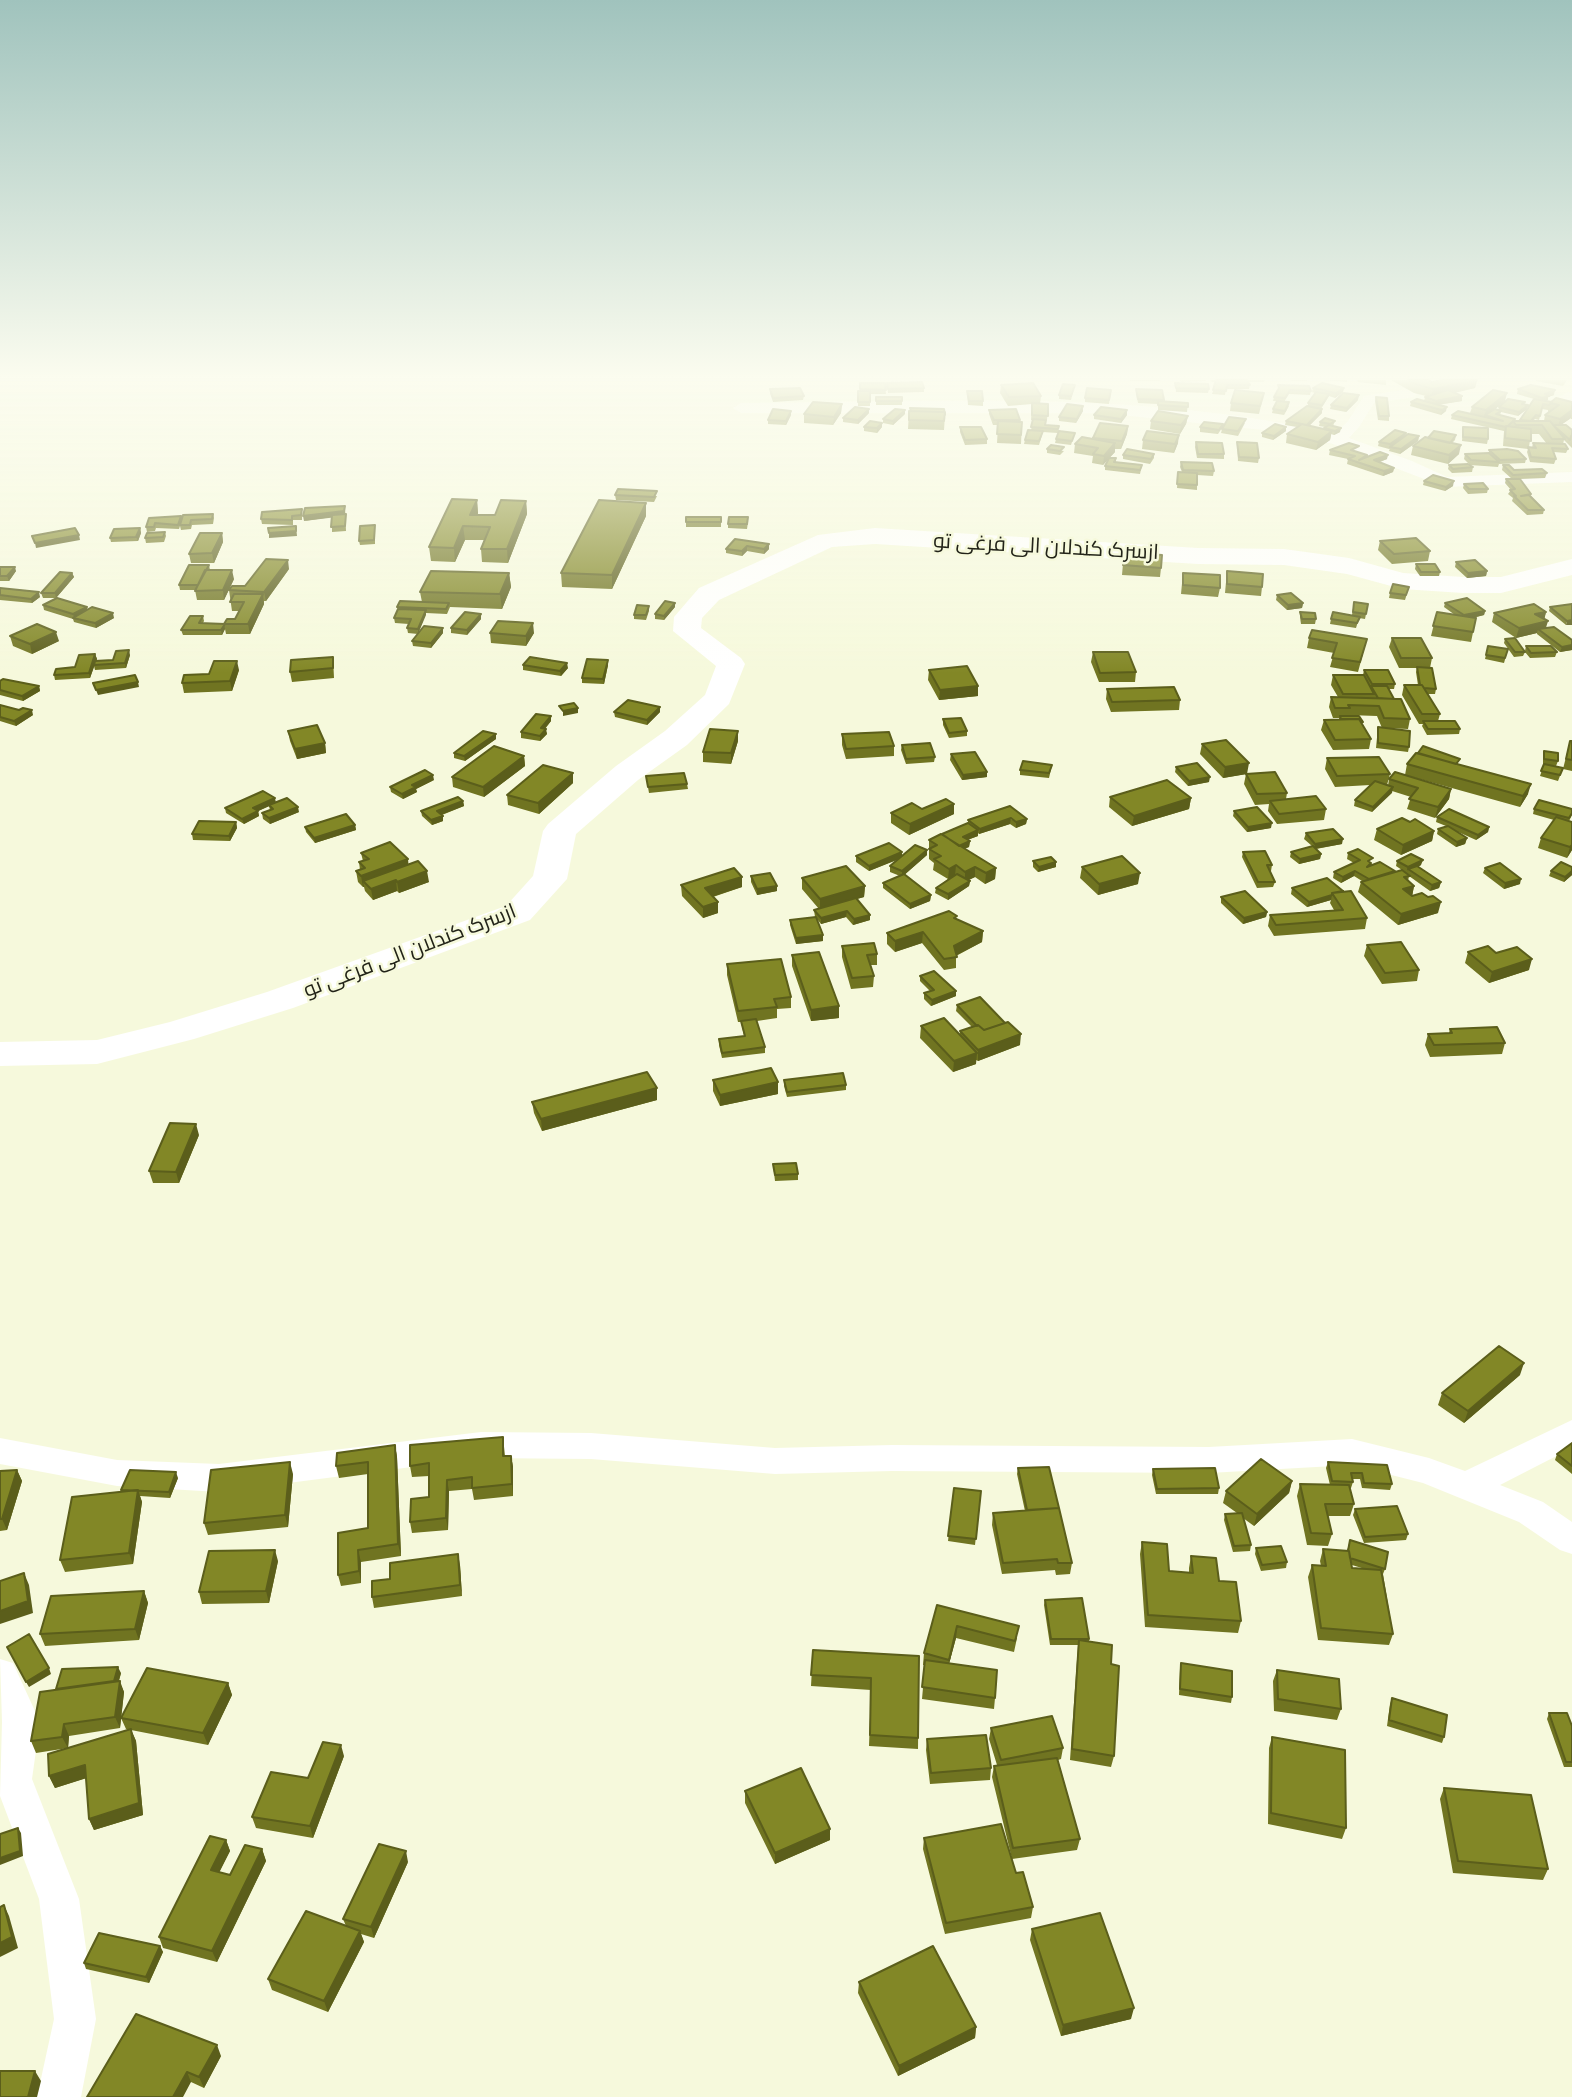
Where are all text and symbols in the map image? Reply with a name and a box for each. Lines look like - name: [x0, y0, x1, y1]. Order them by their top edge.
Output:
- street label: ازسرک کندلان الی فرغی تو: [933, 529, 1159, 565]
- street label: ازسرک کندلان الی فرغی تو: [300, 899, 520, 1003]

